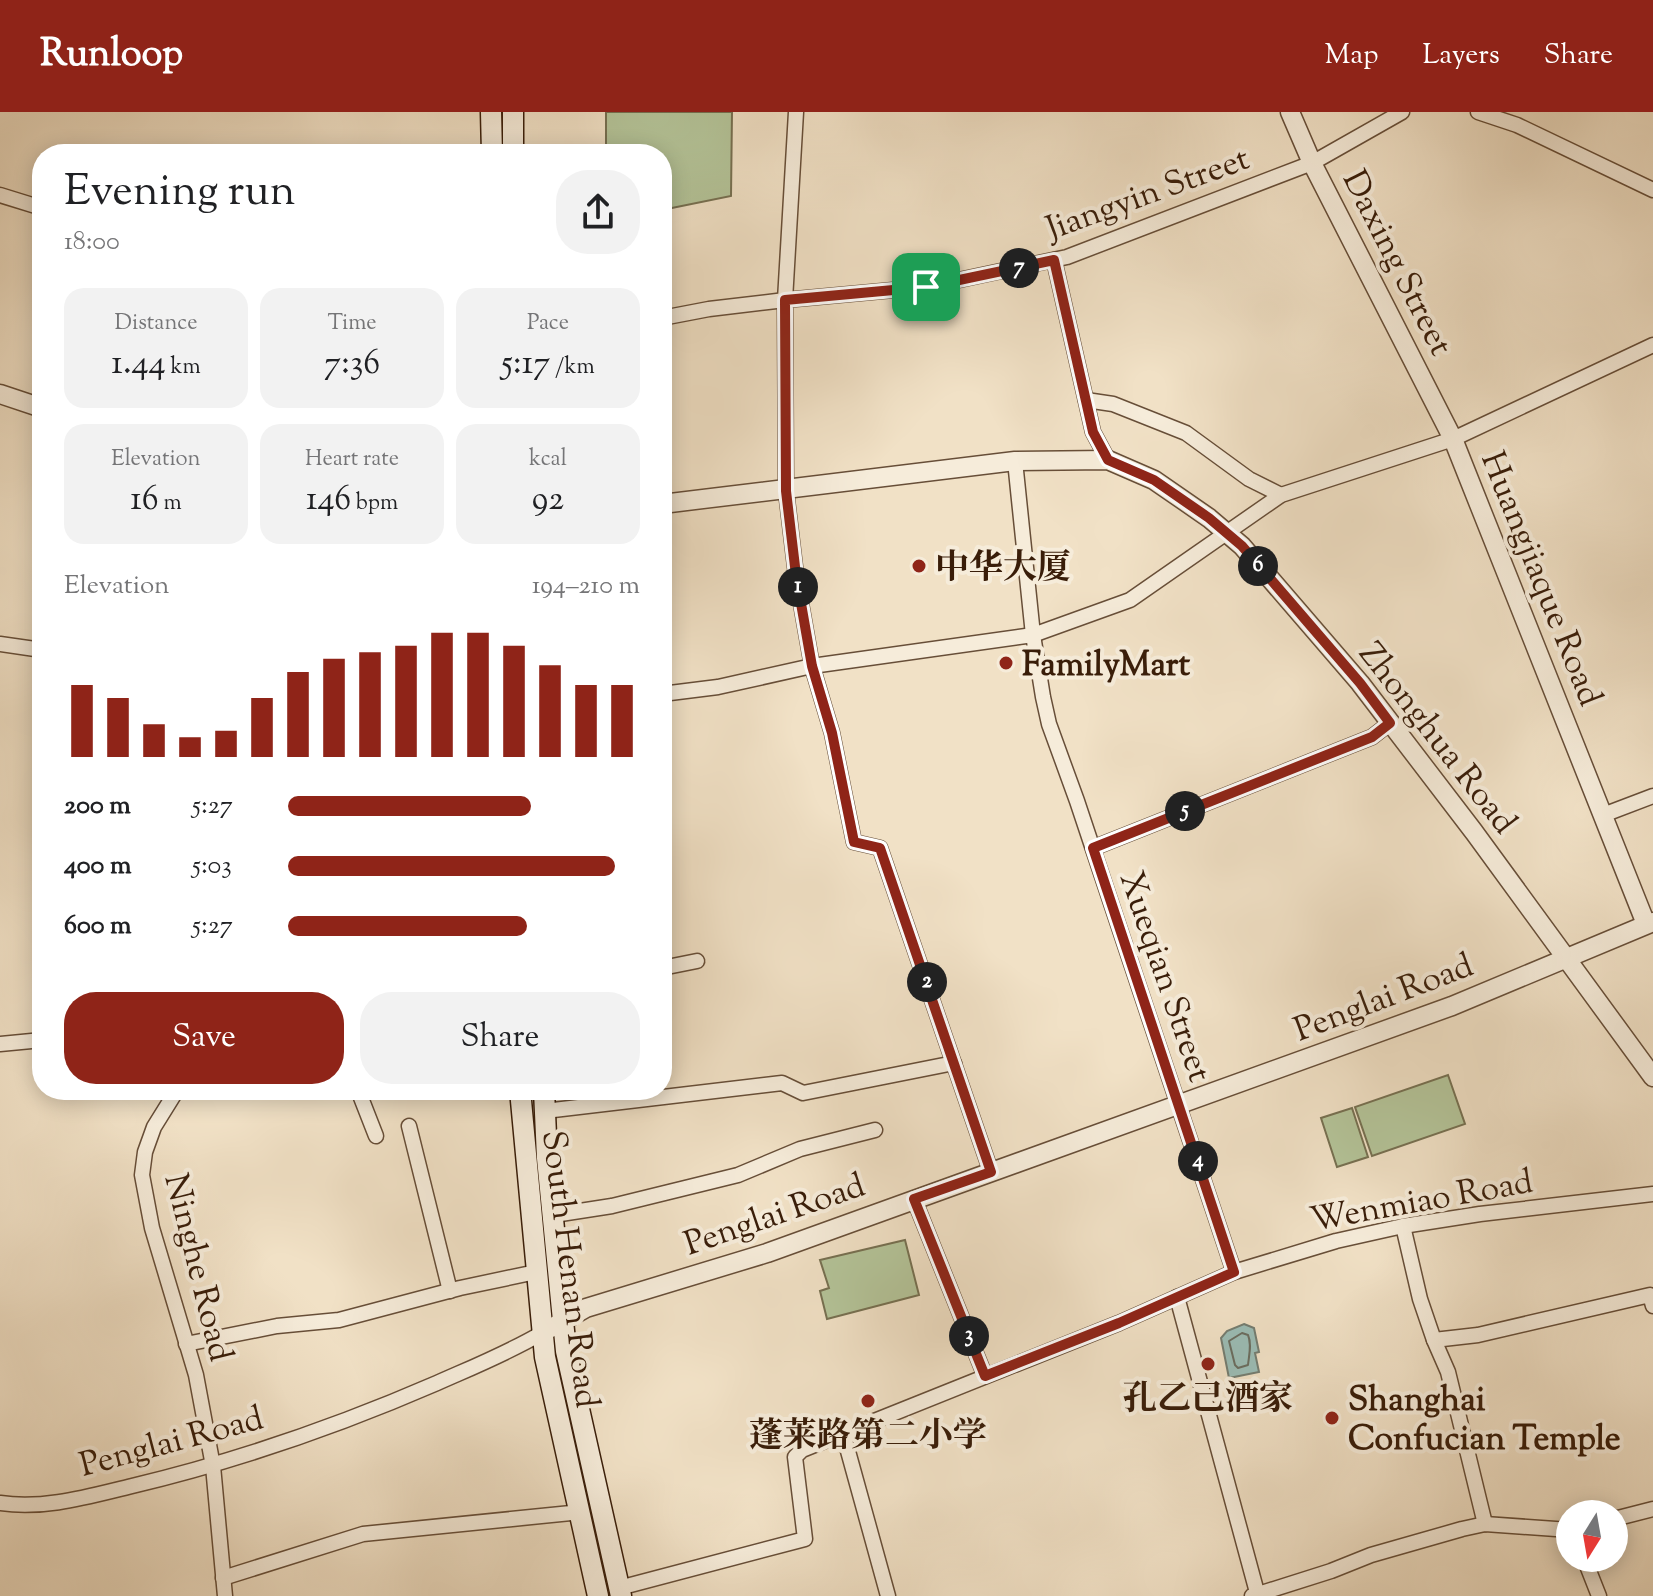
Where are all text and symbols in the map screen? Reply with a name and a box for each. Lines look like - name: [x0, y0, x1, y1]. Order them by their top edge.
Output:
- text: Runloop: [40, 29, 183, 83]
- text: Map: [1325, 36, 1378, 76]
- text: Layers: [1422, 36, 1500, 76]
- text: Share: [1544, 36, 1613, 76]
- street label: Jiangyin Street: [1038, 136, 1257, 255]
- text: Evening run: [64, 162, 296, 225]
- street label: Daxing Street: [1328, 162, 1464, 365]
- button: share: [556, 170, 640, 254]
- text: 18:00: [64, 224, 120, 261]
- pin: 7: [999, 248, 1039, 288]
- text: 7: [1013, 252, 1025, 284]
- pin: [892, 253, 960, 321]
- icon: arrive: [904, 265, 948, 309]
- text: Distance: [115, 308, 197, 340]
- text: Time: [328, 308, 376, 340]
- text: Pace: [527, 308, 569, 340]
- text: 1.44: [111, 340, 166, 389]
- text: 7:36: [324, 340, 380, 389]
- text: 5:17: [501, 340, 550, 389]
- text: km: [166, 352, 201, 384]
- text: /km: [550, 352, 595, 384]
- text: Elevation: [111, 444, 201, 476]
- text: Heart rate: [305, 444, 399, 476]
- text: kcal: [529, 444, 567, 476]
- street label: Huangjiaque Road: [1466, 445, 1613, 714]
- text: 16: [130, 476, 159, 525]
- text: 146: [306, 476, 351, 525]
- text: 92: [532, 476, 564, 525]
- text: m: [159, 488, 182, 520]
- text: bpm: [351, 488, 398, 520]
- place label: 中华大厦: [935, 545, 1071, 594]
- pin: 6: [1238, 546, 1278, 586]
- text: 6: [1253, 550, 1263, 582]
- marker: 中华大厦: [910, 557, 928, 575]
- pin: 1: [778, 567, 818, 607]
- text: Elevation: [64, 568, 169, 605]
- text: 194–210 m: [532, 568, 640, 605]
- text: 1: [794, 571, 802, 603]
- street label: Zhonghua Road: [1345, 633, 1527, 846]
- place label: FamilyMart: [1022, 642, 1191, 691]
- marker: FamilyMart: [997, 654, 1015, 672]
- text: 200 m: [64, 788, 131, 825]
- text: 5:27: [192, 788, 233, 825]
- pin: 5: [1165, 791, 1205, 831]
- text: 5: [1181, 795, 1189, 827]
- text: 400 m: [64, 848, 131, 885]
- text: 5:03: [192, 848, 232, 885]
- street label: Xueqian Street: [1105, 865, 1223, 1089]
- text: 600 m: [64, 908, 131, 945]
- text: 5:27: [192, 908, 233, 945]
- street label: Penglai Road: [1288, 943, 1481, 1056]
- pin: 2: [907, 962, 947, 1002]
- text: 2: [922, 966, 932, 998]
- button: Save: [64, 992, 344, 1084]
- button: Share: [360, 992, 640, 1084]
- street label: South Henan Road: [527, 1128, 610, 1411]
- pin: 4: [1178, 1141, 1218, 1181]
- text: 4: [1192, 1145, 1204, 1177]
- street label: Wenmiao Road: [1306, 1159, 1537, 1246]
- street label: Penglai Road: [678, 1162, 872, 1270]
- street label: Ninghe Road: [150, 1169, 244, 1367]
- pin: 3: [949, 1316, 989, 1356]
- text: 3: [965, 1320, 973, 1352]
- marker: 孔乙己酒家: [1199, 1355, 1217, 1373]
- place label: 孔乙己酒家: [1123, 1376, 1293, 1425]
- place label: Shanghai Confucian Temple: [1348, 1377, 1621, 1465]
- marker: 蓬莱路第二小学: [859, 1392, 877, 1410]
- street label: Penglai Road: [75, 1395, 269, 1491]
- marker: Shanghai Confucian Temple: [1323, 1409, 1341, 1427]
- place label: 蓬莱路第二小学: [749, 1413, 987, 1462]
- north arrow: [1556, 1500, 1628, 1572]
- map controls: [1556, 1500, 1628, 1572]

